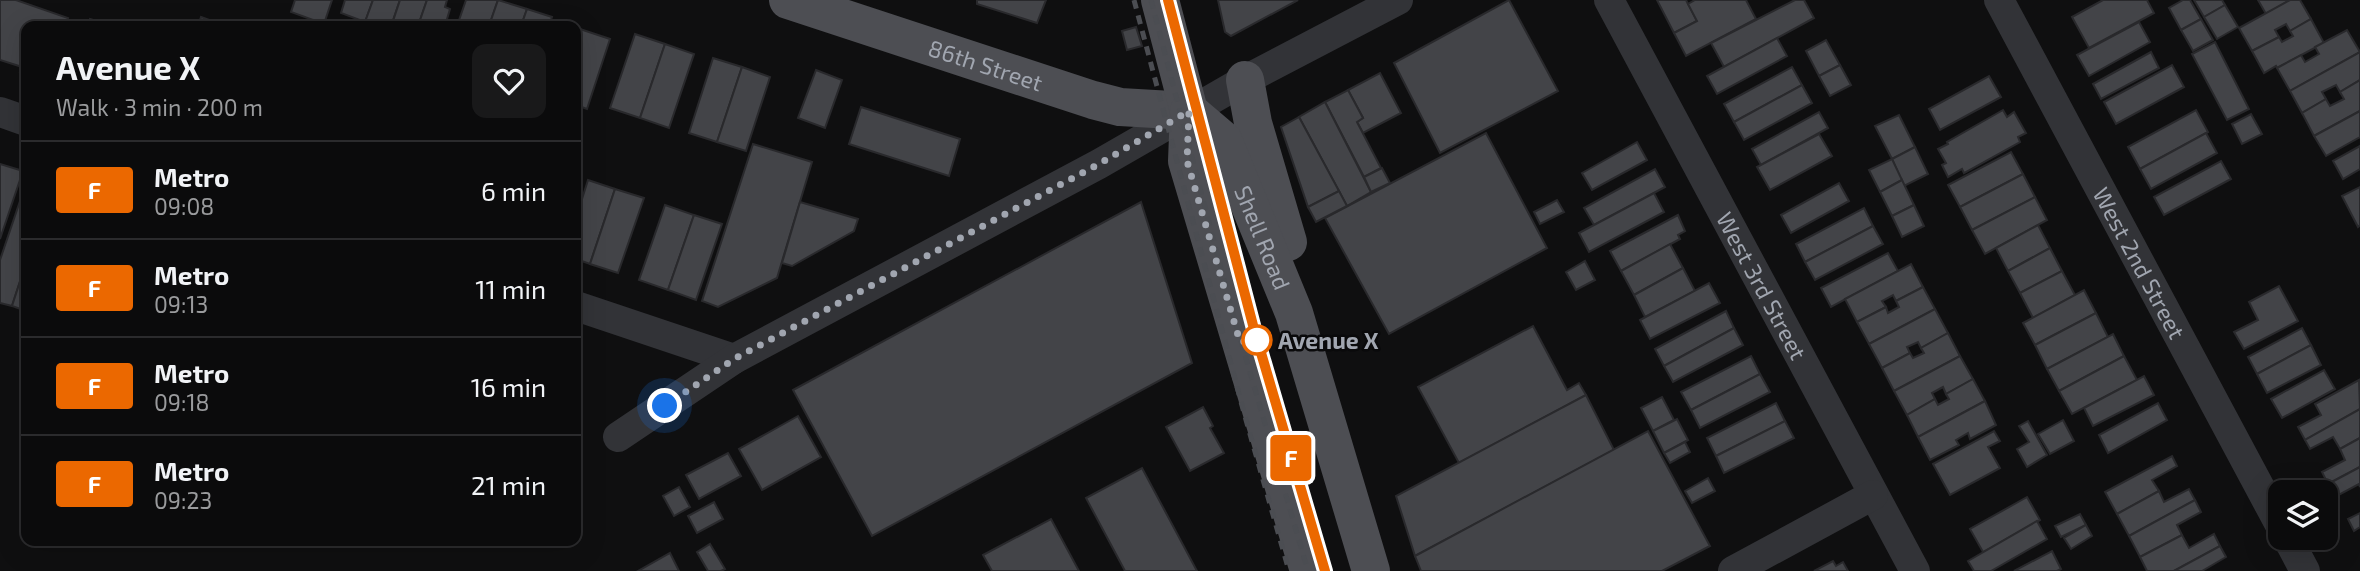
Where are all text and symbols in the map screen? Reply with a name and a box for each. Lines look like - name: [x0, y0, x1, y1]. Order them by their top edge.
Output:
- street label: 86th Street: [925, 33, 1046, 97]
- button: heart: [472, 44, 546, 118]
- text: Avenue X: [56, 47, 200, 87]
- text: Walk · 3 min · 200 m: [56, 93, 263, 121]
- text: Metro: [154, 161, 229, 192]
- text: F: [88, 175, 101, 204]
- text: 6 min: [481, 175, 546, 206]
- street label: Shell Road: [1229, 181, 1297, 294]
- street label: West 2nd Street: [2088, 182, 2192, 344]
- text: 09:08: [154, 192, 214, 220]
- street label: West 3rd Street: [1711, 207, 1813, 364]
- text: Metro: [154, 259, 229, 290]
- text: F: [88, 273, 101, 302]
- text: 11 min: [475, 273, 546, 304]
- text: 09:13: [154, 290, 208, 318]
- marker: Avenue X: [1242, 325, 1272, 355]
- place label: Avenue X: [1278, 326, 1379, 354]
- text: Metro: [154, 357, 229, 388]
- text: F: [88, 371, 101, 400]
- text: 16 min: [471, 371, 546, 402]
- text: 09:18: [154, 388, 210, 416]
- your location: [647, 388, 682, 423]
- line badge: F: [1268, 435, 1314, 481]
- text: F: [1284, 443, 1298, 472]
- text: Metro: [154, 455, 229, 486]
- text: F: [88, 469, 101, 498]
- text: 21 min: [471, 469, 546, 500]
- map controls: [2268, 480, 2338, 550]
- button: layers: [2268, 480, 2338, 550]
- text: 09:23: [154, 486, 212, 514]

